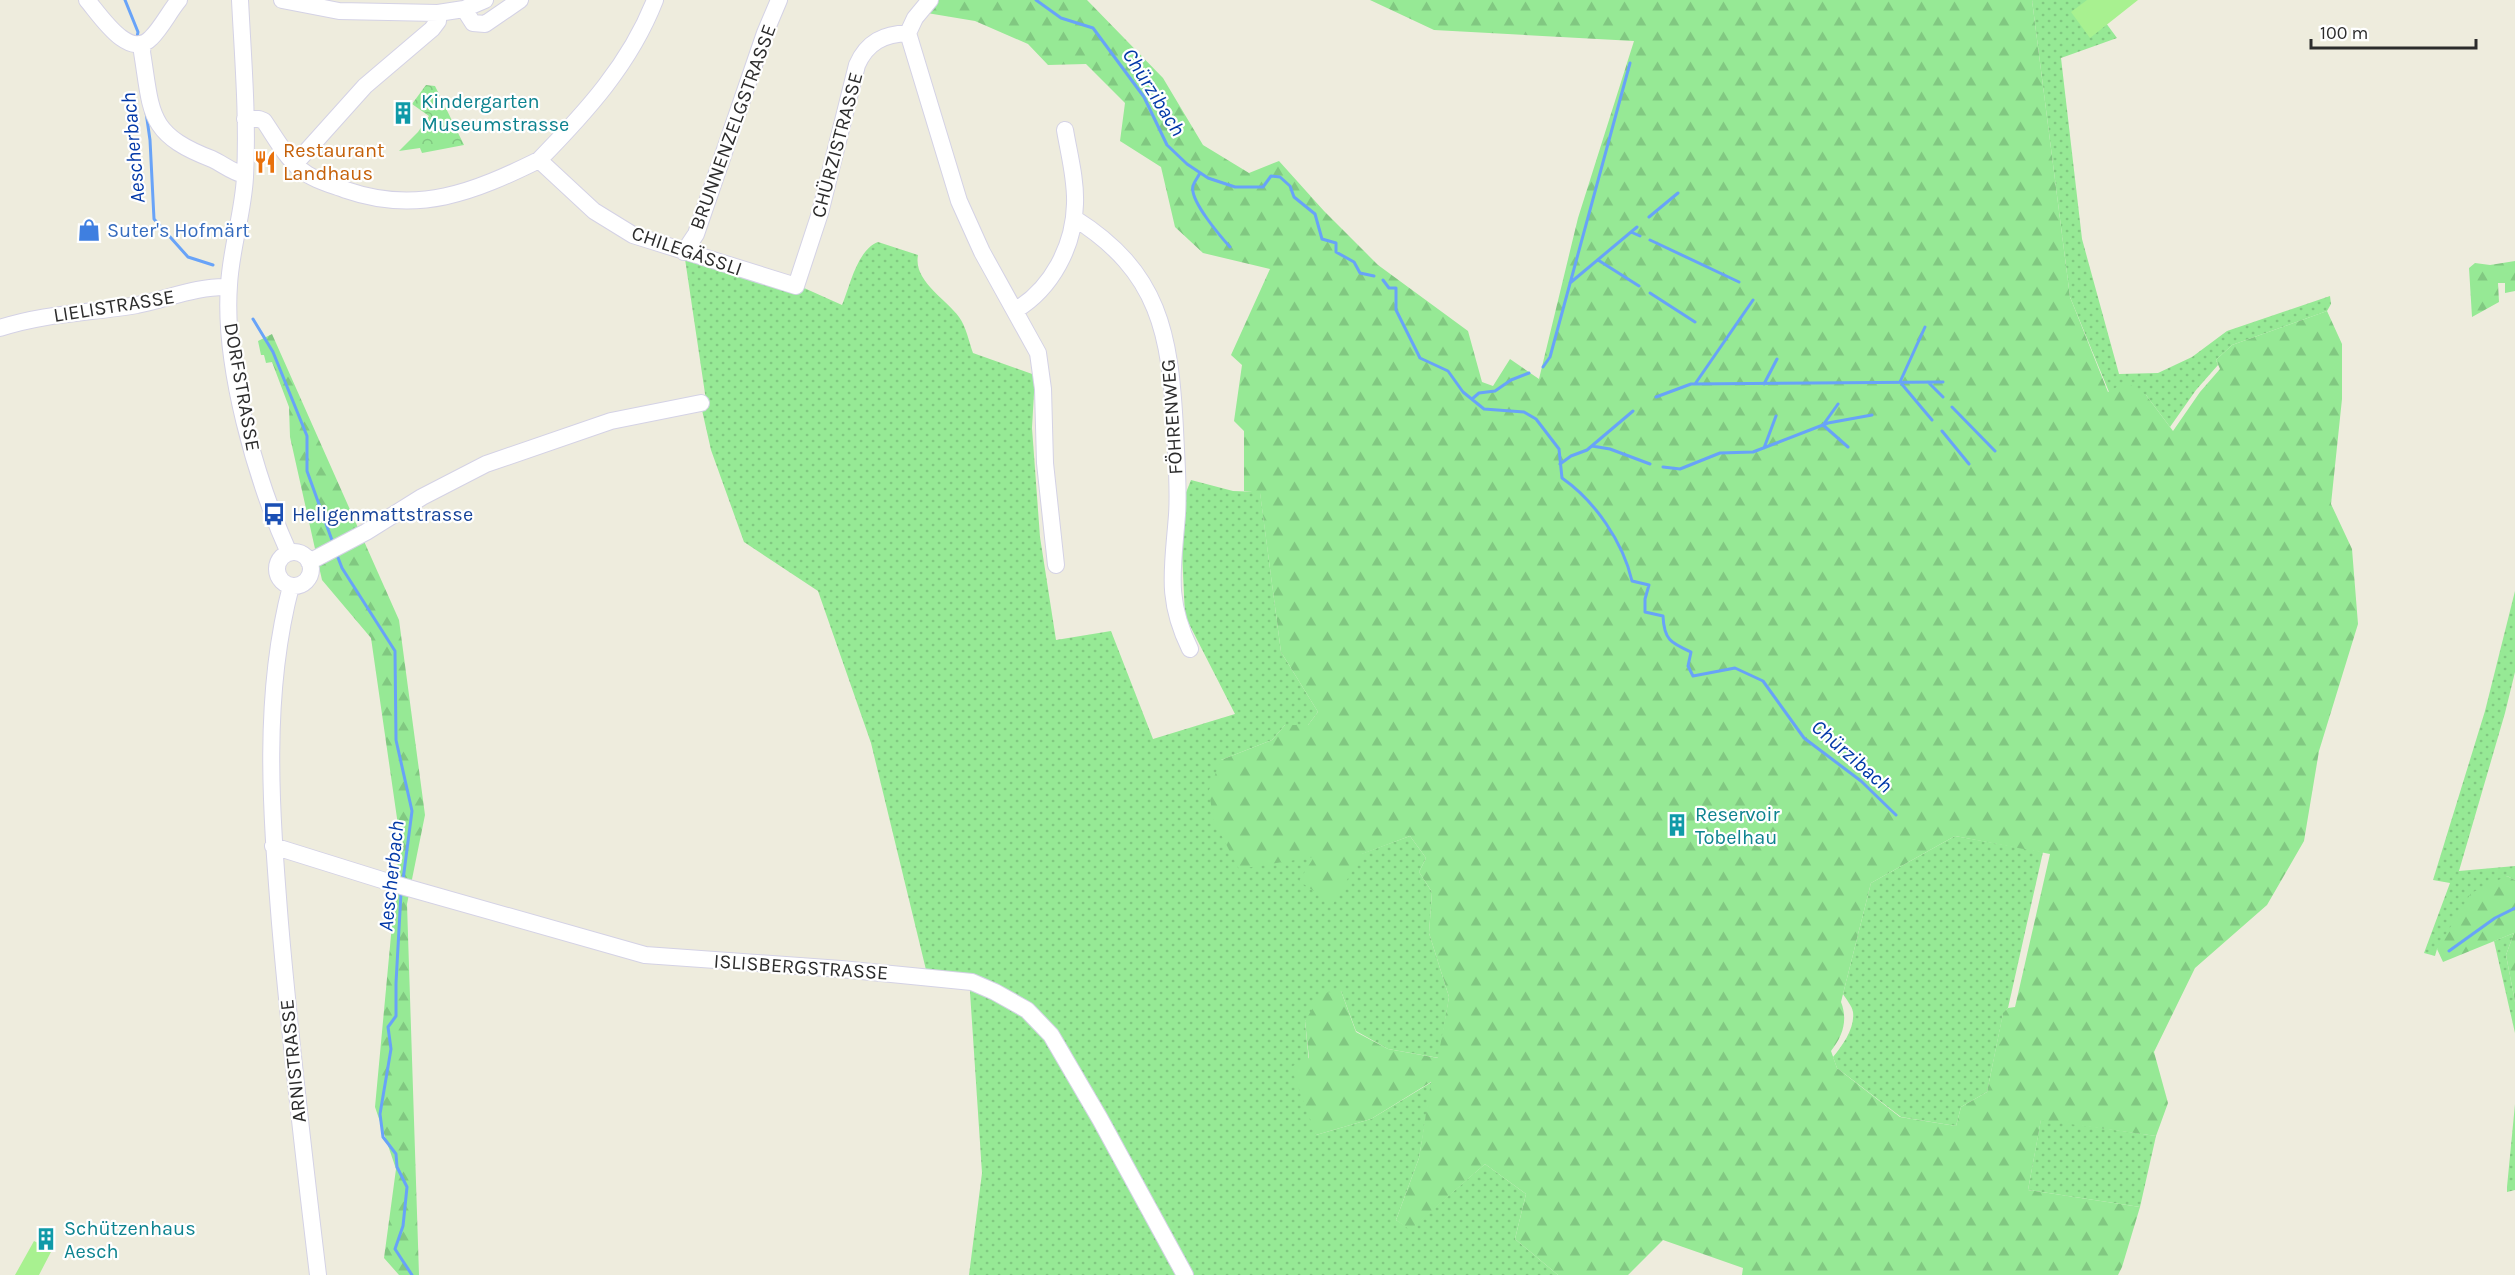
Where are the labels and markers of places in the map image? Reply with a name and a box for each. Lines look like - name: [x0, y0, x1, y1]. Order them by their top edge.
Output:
- place label: Kindergarten Museumstrasse: [421, 90, 569, 136]
- building icon: Kindergarten Museumstrasse: [390, 100, 416, 126]
- place label: Restaurant Landhaus: [283, 139, 385, 185]
- restaurant icon: Restaurant Landhaus: [252, 149, 278, 175]
- shop icon: Suter's Hofmärt: [76, 217, 102, 243]
- place label: Suter's Hofmärt: [107, 219, 250, 242]
- bus stop icon: Heligenmattstrasse: [261, 501, 287, 527]
- place label: Heligenmattstrasse: [292, 503, 473, 526]
- place label: Reservoir Tobelhau: [1695, 803, 1780, 849]
- building icon: Reservoir Tobelhau: [1664, 812, 1690, 838]
- place label: Schützenhaus Aesch: [64, 1217, 196, 1263]
- building icon: Schützenhaus Aesch: [33, 1226, 59, 1252]

